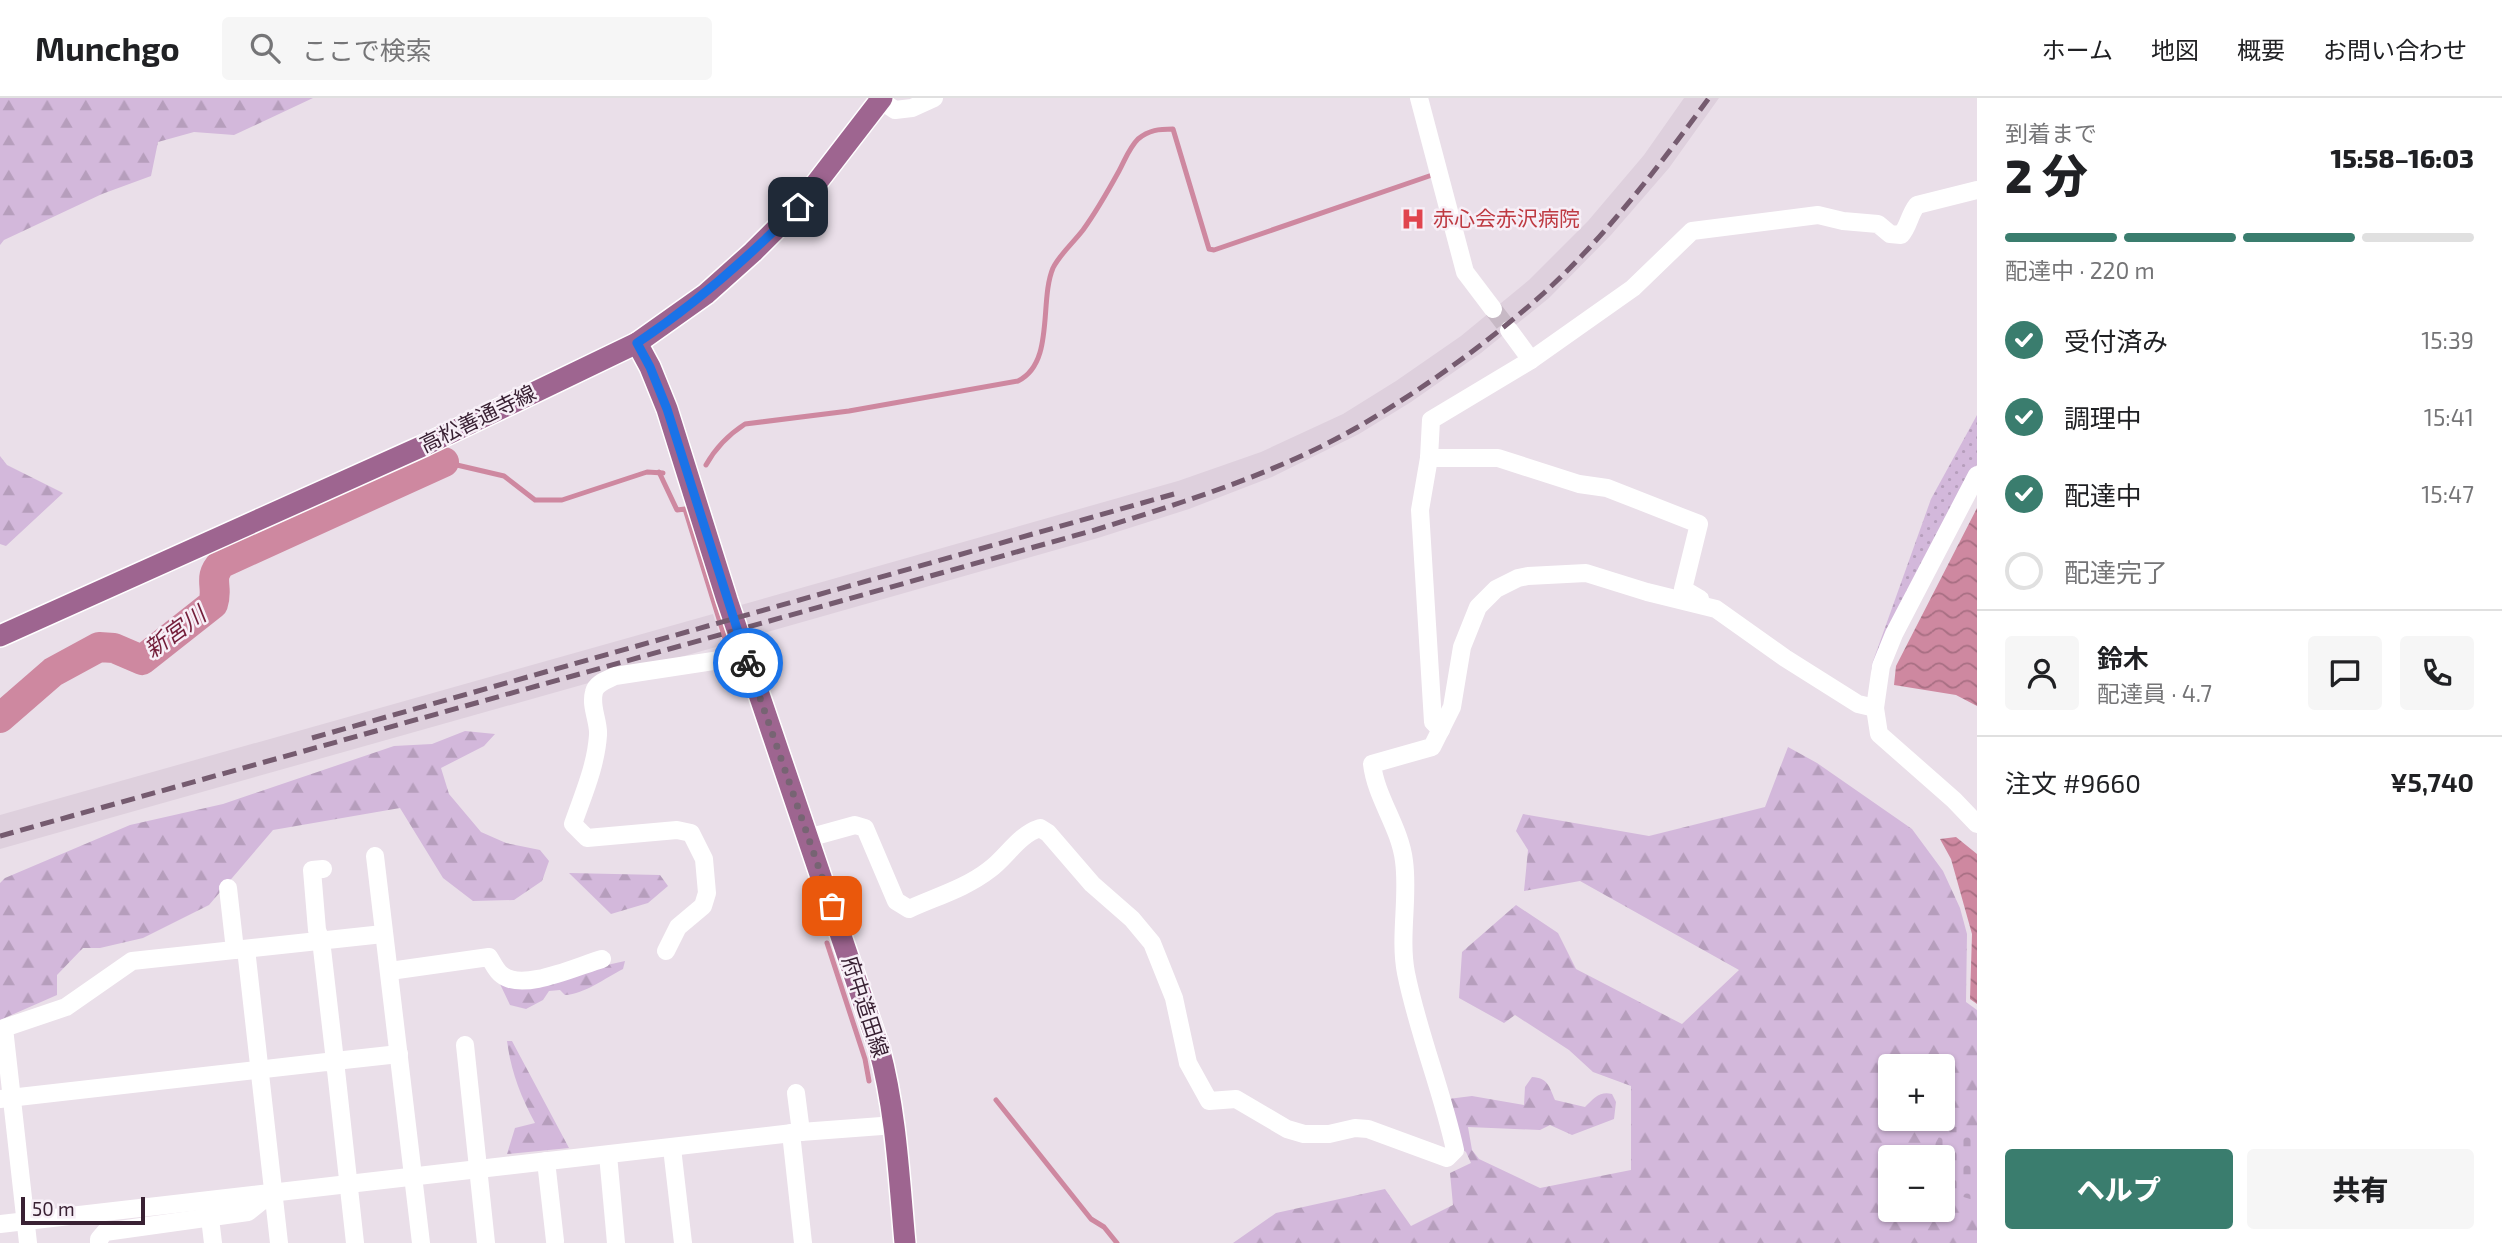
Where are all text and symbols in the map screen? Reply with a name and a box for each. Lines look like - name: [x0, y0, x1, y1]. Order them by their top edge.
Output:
- search box: [222, 17, 712, 80]
- text: Munchgo: [35, 28, 180, 68]
- icon: search: [246, 29, 284, 67]
- text: ここで検索: [302, 34, 432, 65]
- text: ホーム: [2042, 35, 2113, 64]
- text: 地図: [2151, 35, 2199, 64]
- text: 概要: [2237, 35, 2285, 64]
- text: お問い合わせ: [2323, 35, 2467, 64]
- text: 到着まで: [2005, 119, 2097, 147]
- text: 15:58–16:03: [2330, 142, 2474, 173]
- text: 2 分: [2005, 147, 2088, 202]
- pin: [768, 177, 828, 237]
- icon: home: [779, 188, 817, 226]
- hospital icon: 赤心会赤沢病院: [1399, 205, 1427, 233]
- place label: 赤心会赤沢病院: [1433, 205, 1580, 230]
- text: 配達中 · 220 m: [2005, 256, 2155, 284]
- icon: check: [2005, 321, 2043, 359]
- text: 受付済み: [2064, 325, 2168, 356]
- text: 15:39: [2421, 326, 2474, 354]
- street label: 高松善通寺線: [415, 379, 539, 457]
- icon: check: [2005, 398, 2043, 436]
- text: 調理中: [2064, 402, 2142, 433]
- text: 15:41: [2424, 403, 2474, 431]
- icon: check: [2005, 475, 2043, 513]
- text: 配達中: [2064, 479, 2142, 510]
- text: 15:47: [2421, 480, 2474, 508]
- text: 配達完了: [2064, 556, 2168, 587]
- water label: 新宮川: [138, 598, 213, 663]
- courier: [713, 628, 783, 698]
- button: person: [2005, 636, 2079, 710]
- button: chat: [2308, 636, 2382, 710]
- button: phone: [2400, 636, 2474, 710]
- text: 鈴木: [2097, 642, 2149, 673]
- icon: bike: [729, 644, 767, 682]
- text: 配達員 · 4.7: [2097, 679, 2212, 707]
- text: ¥5,740: [2390, 766, 2474, 797]
- text: 注文 #9660: [2005, 767, 2141, 798]
- pin: [802, 876, 862, 936]
- icon: bag: [813, 887, 851, 925]
- street label: 府中造田線: [838, 953, 895, 1060]
- map controls: [1878, 1054, 1955, 1222]
- button: +: [1878, 1054, 1955, 1131]
- button: −: [1878, 1145, 1955, 1222]
- button: ヘルプ: [2005, 1149, 2233, 1229]
- button: 共有: [2247, 1149, 2474, 1229]
- scale bar: [21, 1194, 145, 1226]
- text: 50 m: [32, 1197, 75, 1220]

